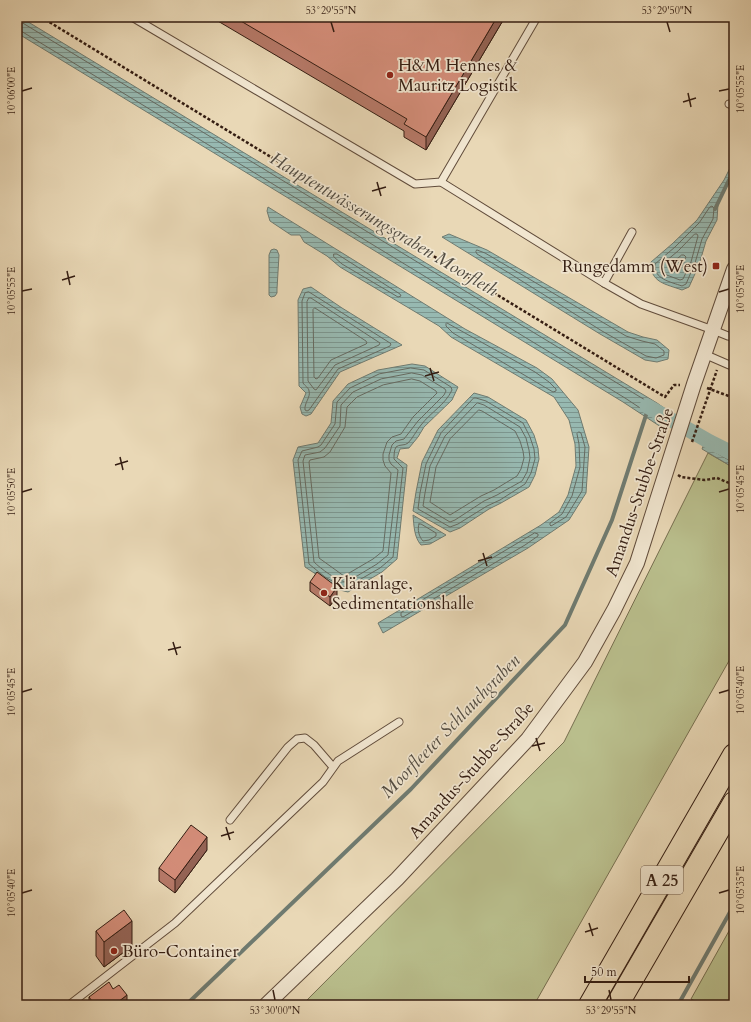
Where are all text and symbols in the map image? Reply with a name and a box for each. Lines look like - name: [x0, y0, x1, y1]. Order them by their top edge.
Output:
- text: 53°29'55"N: [306, 4, 357, 18]
- text: 53°29'50"N: [642, 4, 693, 18]
- place label: H&M Hennes & Mauritz Logistik: [398, 54, 519, 97]
- text: 10°05'55"E: [734, 65, 748, 113]
- text: 10°06'00"E: [5, 67, 19, 115]
- marker: H&M Hennes & Mauritz Logistik: [385, 70, 395, 80]
- water label: Hauptentwässerungsgraben Moorfleth: [265, 146, 503, 303]
- place label: Rungedamm (West): [562, 255, 708, 278]
- marker: Rungedamm (West): [711, 261, 721, 271]
- text: 10°05'50"E: [734, 265, 748, 313]
- text: 10°05'55"E: [5, 267, 19, 315]
- street label: Amandus-Stubbe-Straße: [600, 405, 679, 580]
- text: 10°05'45"E: [734, 465, 748, 513]
- text: 10°05'50"E: [5, 468, 19, 516]
- place label: Kläranlage, Sedimentationshalle: [332, 572, 474, 615]
- marker: Kläranlage, Sedimentationshalle: [319, 588, 329, 598]
- water label: Moorfleeter Schlauchgraben: [375, 649, 526, 804]
- text: 10°05'40"E: [734, 666, 748, 714]
- text: 10°05'45"E: [5, 668, 19, 716]
- street label: Amandus-Stubbe-Straße: [404, 697, 539, 844]
- road number: A 25: [641, 866, 683, 894]
- text: 10°05'35"E: [734, 866, 748, 914]
- text: 10°05'40"E: [5, 869, 19, 917]
- place label: Büro-Container: [122, 940, 240, 963]
- marker: Büro-Container: [109, 946, 119, 956]
- scale bar: [585, 958, 689, 984]
- text: 50 m: [591, 964, 618, 980]
- text: 53°30'00"N: [250, 1004, 301, 1018]
- text: 53°29'55"N: [586, 1004, 637, 1018]

